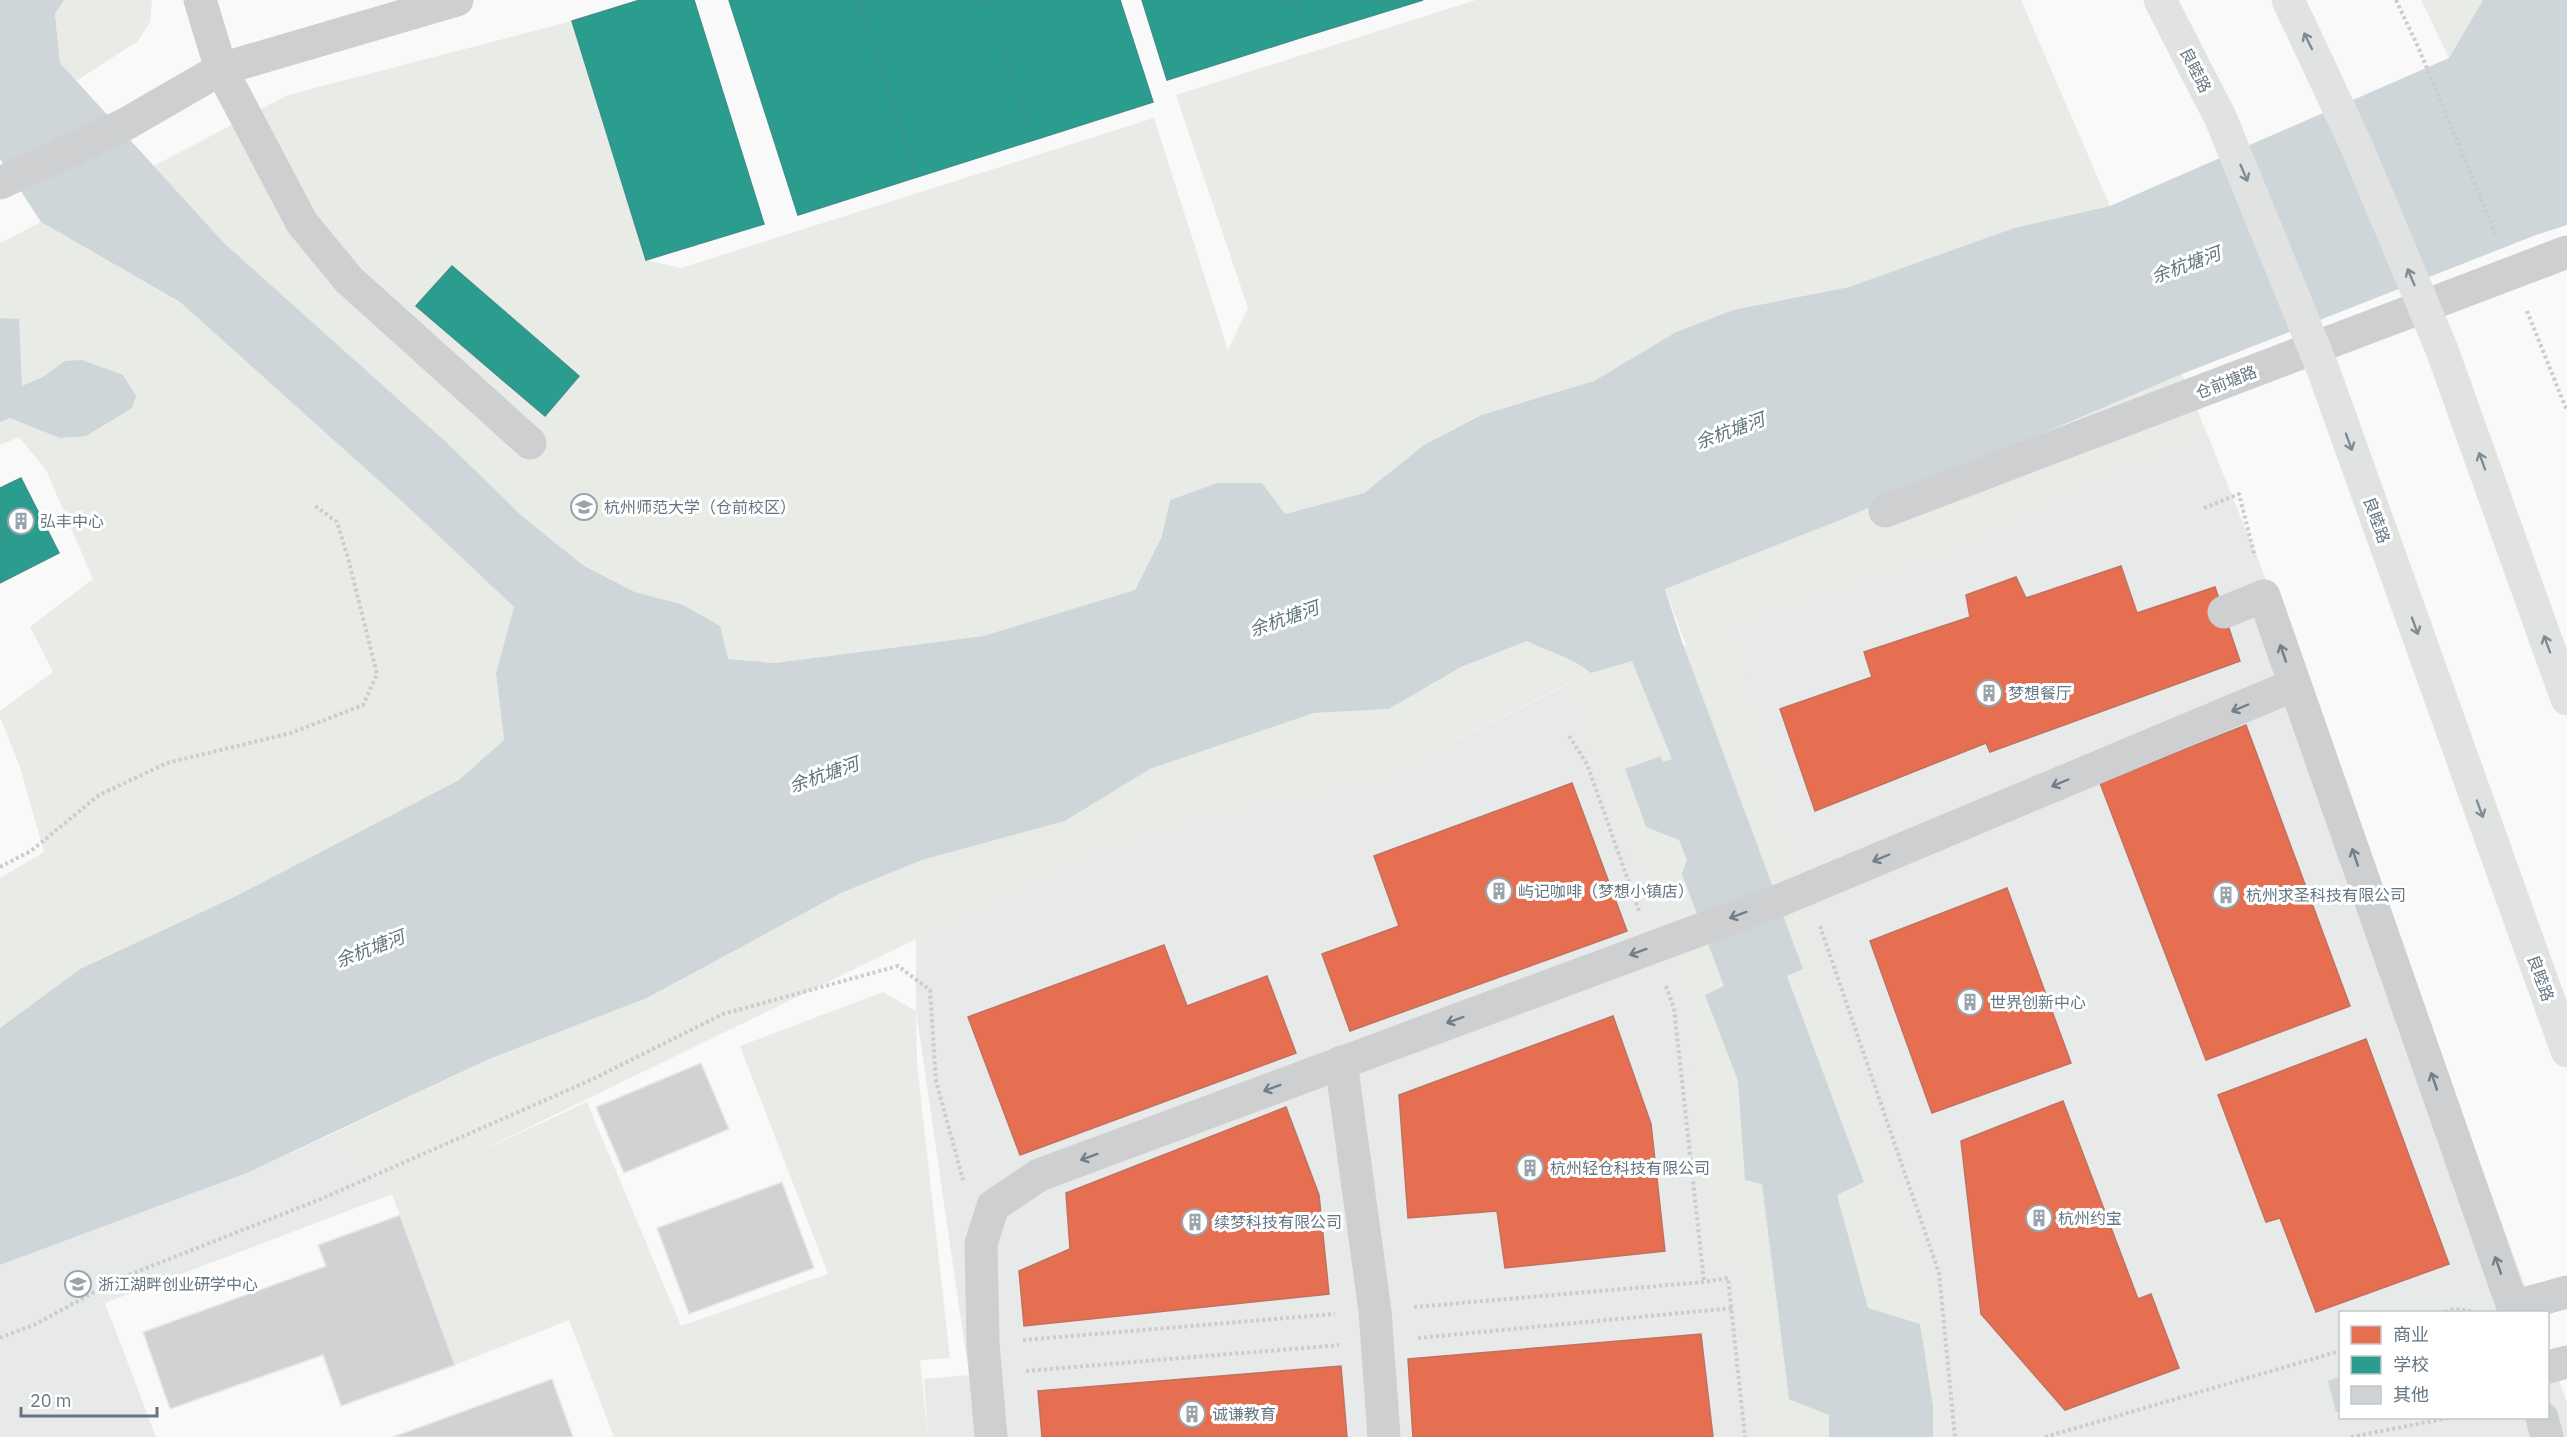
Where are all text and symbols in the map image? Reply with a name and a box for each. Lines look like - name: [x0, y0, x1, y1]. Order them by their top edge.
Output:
- one-way arrow: [2301, 32, 2313, 50]
- street label: 良睦路: [2176, 44, 2216, 96]
- one-way arrow: [2238, 163, 2250, 181]
- water label: 余杭塘河: [2148, 240, 2226, 288]
- one-way arrow: [2405, 268, 2416, 287]
- street label: 仓前塘路: [2193, 361, 2259, 403]
- water label: 余杭塘河: [1692, 406, 1770, 454]
- one-way arrow: [2344, 432, 2355, 451]
- one-way arrow: [2475, 452, 2486, 470]
- school or university icon: 杭州师范大学（仓前校区）: [569, 492, 599, 522]
- street label: 良睦路: [2359, 494, 2395, 546]
- place label: 杭州师范大学（仓前校区）: [604, 497, 796, 517]
- building icon: 弘丰中心: [6, 506, 36, 536]
- place label: 弘丰中心: [40, 511, 104, 531]
- water label: 余杭塘河: [1246, 595, 1324, 641]
- one-way arrow: [2410, 616, 2421, 635]
- one-way arrow: [2541, 635, 2552, 654]
- one-way arrow: [2277, 644, 2288, 663]
- building icon: 梦想餐厅: [1974, 678, 2004, 708]
- place label: 梦想餐厅: [2008, 683, 2072, 703]
- one-way arrow: [2232, 703, 2250, 714]
- water label: 余杭塘河: [786, 751, 864, 797]
- one-way arrow: [2052, 778, 2070, 789]
- one-way arrow: [2476, 799, 2487, 818]
- one-way arrow: [2348, 848, 2359, 867]
- one-way arrow: [1872, 853, 1890, 864]
- building icon: 屿记咖啡（梦想小镇店）: [1484, 876, 1514, 906]
- building icon: 杭州求圣科技有限公司: [2211, 880, 2241, 910]
- place label: 屿记咖啡（梦想小镇店）: [1518, 881, 1694, 901]
- place label: 杭州求圣科技有限公司: [2246, 885, 2406, 905]
- one-way arrow: [1729, 911, 1748, 922]
- water label: 余杭塘河: [332, 924, 410, 972]
- one-way arrow: [1629, 947, 1647, 958]
- street label: 良睦路: [2523, 952, 2559, 1004]
- building icon: 世界创新中心: [1955, 987, 1985, 1017]
- place label: 世界创新中心: [1990, 992, 2086, 1012]
- one-way arrow: [1446, 1016, 1465, 1027]
- one-way arrow: [2427, 1072, 2438, 1091]
- one-way arrow: [1263, 1084, 1282, 1095]
- one-way arrow: [1081, 1152, 1099, 1163]
- building icon: 杭州轻仓科技有限公司: [1515, 1153, 1545, 1183]
- place label: 杭州轻仓科技有限公司: [1550, 1158, 1710, 1178]
- building icon: 杭州约宝: [2024, 1203, 2054, 1233]
- building icon: 续梦科技有限公司: [1180, 1207, 1210, 1237]
- place label: 杭州约宝: [2058, 1208, 2122, 1228]
- place label: 续梦科技有限公司: [1214, 1212, 1342, 1232]
- one-way arrow: [2492, 1256, 2503, 1275]
- school or university icon: 浙江湖畔创业研学中心: [63, 1269, 93, 1299]
- place label: 浙江湖畔创业研学中心: [98, 1274, 258, 1294]
- legend: [2339, 1311, 2549, 1419]
- text: 商业: [2393, 1323, 2429, 1346]
- text: 学校: [2393, 1353, 2429, 1376]
- scale bar: [21, 1380, 158, 1418]
- text: 其他: [2393, 1383, 2429, 1406]
- text: 20 m: [30, 1389, 72, 1412]
- building icon: 诚谦教育: [1177, 1399, 1207, 1429]
- place label: 诚谦教育: [1212, 1404, 1276, 1424]

